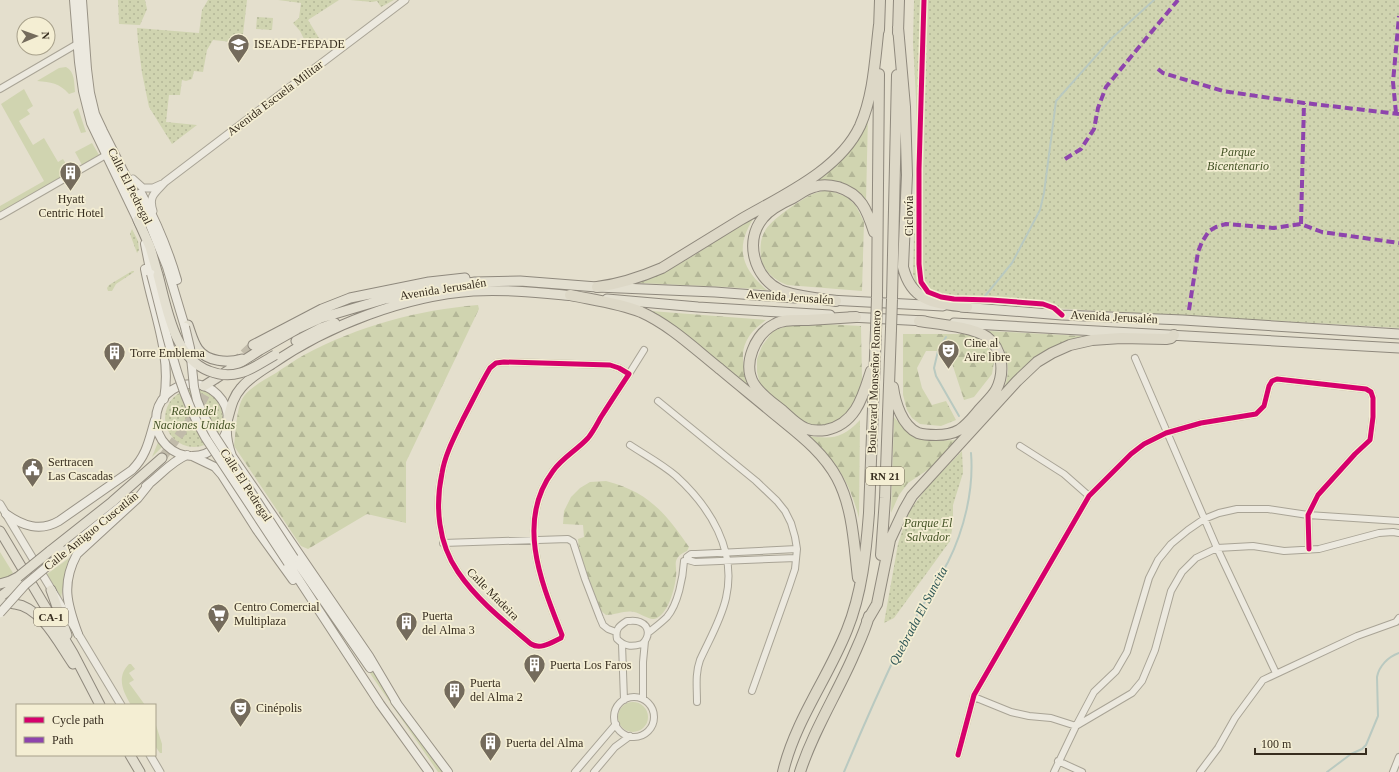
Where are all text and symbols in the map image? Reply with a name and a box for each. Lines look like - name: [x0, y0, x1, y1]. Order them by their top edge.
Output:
- north arrow: [16, 16, 56, 56]
- text: N: [40, 31, 52, 40]
- school or university icon: ISEADE-FEPADE: [225, 31, 251, 64]
- place label: ISEADE-FEPADE: [254, 37, 345, 51]
- street label: Avenida Escuela Militar: [224, 57, 326, 139]
- street label: Calle El Pedregal: [105, 145, 156, 227]
- park label: Parque Bicentenario: [1207, 145, 1269, 173]
- building icon: Hyatt Centric Hotel: [58, 159, 84, 192]
- place label: Hyatt Centric Hotel: [39, 192, 104, 220]
- street label: Ciclovía: [902, 195, 916, 236]
- street label: Avenida Jerusalén: [399, 275, 487, 303]
- street label: Avenida Jerusalén: [746, 287, 834, 307]
- street label: Avenida Jerusalén: [1070, 308, 1158, 326]
- street label: Boulevard Monseñor Romero: [865, 310, 883, 454]
- place label: Cine al Aire libre: [964, 336, 1010, 364]
- theatre icon: Cine al Aire libre: [936, 337, 962, 370]
- building icon: Torre Emblema: [102, 340, 128, 373]
- place label: Torre Emblema: [130, 346, 205, 360]
- park label: Redondel Naciones Unidas: [152, 404, 235, 432]
- street label: Calle El Pedregal: [217, 446, 275, 525]
- place label: Sertracen Las Cascadas: [48, 455, 113, 483]
- public building icon: Sertracen Las Cascadas: [19, 456, 45, 489]
- road number: RN 21: [866, 467, 904, 485]
- street label: Calle Antiguo Cuscatlán: [41, 489, 141, 573]
- park label: Parque El Salvador: [903, 516, 953, 544]
- water label: Quebrada El Suncita: [886, 564, 951, 668]
- street label: Calle Madeira: [464, 565, 523, 624]
- place label: Centro Comercial Multiplaza: [234, 600, 320, 628]
- supermarket icon: Centro Comercial Multiplaza: [205, 601, 231, 634]
- road number: CA-1: [34, 608, 68, 626]
- place label: Puerta del Alma 3: [422, 609, 475, 637]
- building icon: Puerta del Alma 3: [394, 610, 420, 643]
- building icon: Puerta Los Faros: [521, 652, 547, 685]
- place label: Puerta Los Faros: [550, 658, 632, 672]
- place label: Puerta del Alma 2: [470, 676, 523, 704]
- building icon: Puerta del Alma 2: [442, 677, 468, 710]
- theatre icon: Cinépolis: [227, 695, 253, 728]
- place label: Cinépolis: [256, 701, 302, 715]
- legend: [16, 704, 156, 756]
- text: Cycle path: [52, 713, 104, 727]
- building icon: Puerta del Alma: [478, 730, 504, 763]
- scale bar: [1255, 730, 1366, 756]
- text: Path: [52, 733, 73, 747]
- place label: Puerta del Alma: [506, 736, 584, 750]
- text: 100 m: [1261, 737, 1292, 751]

